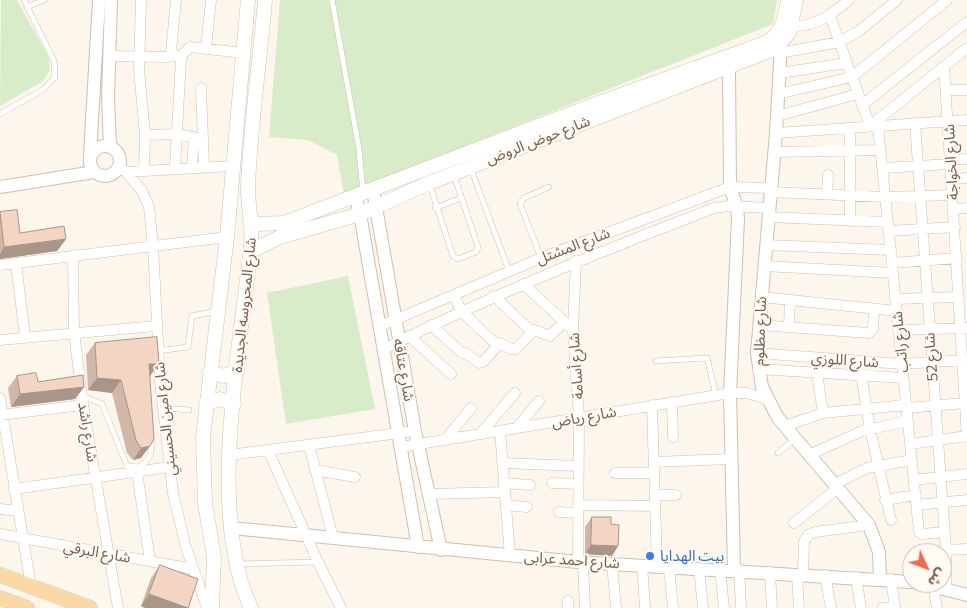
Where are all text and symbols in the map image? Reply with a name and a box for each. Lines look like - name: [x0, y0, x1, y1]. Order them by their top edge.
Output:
- street label: شارع حوض الروض: [483, 112, 593, 168]
- street label: شارع الخواجة: [940, 124, 962, 200]
- street label: شارع المشتل: [534, 224, 612, 268]
- street label: شارع المحروسه الجديدة: [228, 236, 260, 374]
- street label: شارع مظلوم: [750, 296, 770, 366]
- street label: شارع راتب: [888, 310, 912, 374]
- street label: شارع أسامة: [565, 332, 587, 400]
- street label: شارع 52: [920, 332, 942, 382]
- street label: شارع عتاقه: [390, 337, 418, 403]
- street label: شارع اللوزي: [810, 349, 880, 371]
- street label: شارع امين الحسيني: [150, 361, 180, 477]
- street label: شارع راشد: [74, 401, 102, 463]
- street label: شارع رياض: [550, 402, 618, 432]
- street label: شارع البرقي: [62, 537, 132, 567]
- north arrow: [902, 543, 952, 593]
- place label: بيت الهدايا: [660, 547, 724, 565]
- street label: شارع احمد عرابى: [524, 548, 620, 572]
- marker: بيت الهدايا: [644, 550, 656, 562]
- text: ش: [925, 565, 950, 591]

